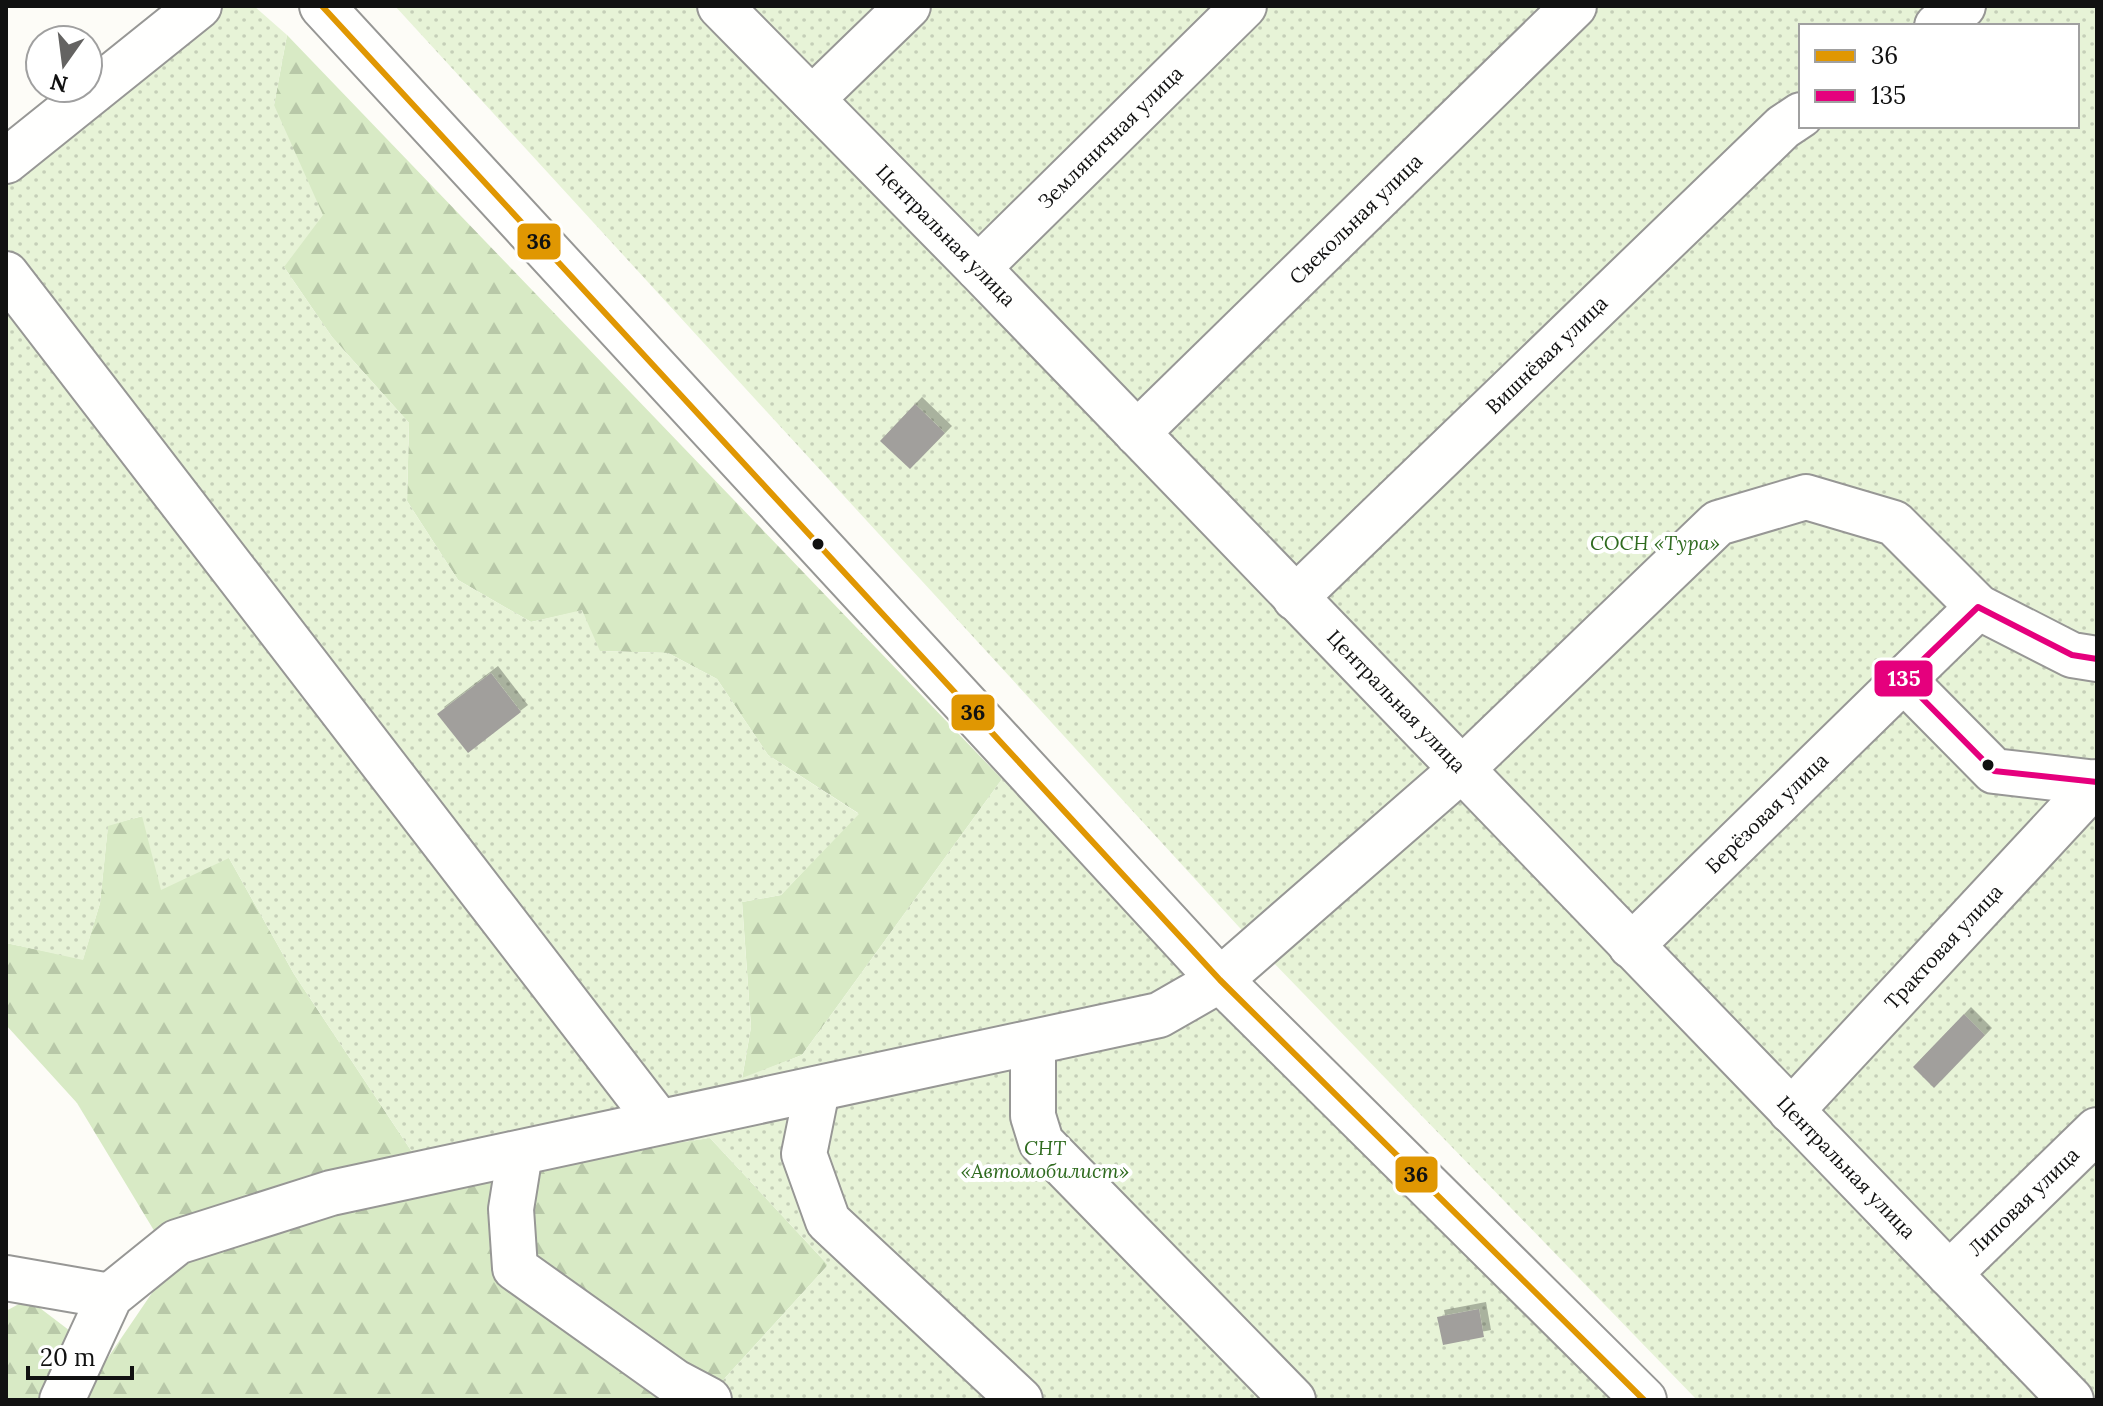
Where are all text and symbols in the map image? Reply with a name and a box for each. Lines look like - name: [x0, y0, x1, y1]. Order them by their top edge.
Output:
- north arrow: [24, 24, 104, 104]
- legend: [1799, 24, 2079, 128]
- text: 36: [1871, 40, 1898, 71]
- street label: Земляничная улица: [1033, 60, 1188, 214]
- text: N: [48, 68, 71, 99]
- text: 135: [1871, 80, 1906, 111]
- street label: Свекольная улица: [1284, 148, 1427, 289]
- street label: Центральная улица: [871, 159, 1021, 311]
- line badge: 36: [516, 222, 562, 261]
- text: 36: [527, 227, 551, 255]
- street label: Вишнёвая улица: [1480, 290, 1613, 419]
- park label: СОСН «Тура»: [1590, 530, 1720, 555]
- unlabelled marker: [810, 536, 826, 552]
- street label: Центральная улица: [1322, 624, 1471, 778]
- line badge: 135: [1873, 659, 1934, 698]
- text: 135: [1887, 664, 1921, 692]
- line badge: 36: [950, 693, 996, 732]
- text: 36: [961, 698, 985, 726]
- street label: Берёзовая улица: [1700, 748, 1833, 878]
- unlabelled marker: [1980, 757, 1996, 773]
- street label: Трактовая улица: [1879, 879, 2007, 1014]
- street label: Центральная улица: [1772, 1090, 1921, 1244]
- park label: СНТ «Автомобилист»: [961, 1135, 1129, 1183]
- street label: Липовая улица: [1963, 1142, 2084, 1261]
- line badge: 36: [1394, 1155, 1439, 1194]
- text: 36: [1404, 1160, 1428, 1188]
- scale bar: [28, 1330, 132, 1380]
- text: 20 m: [40, 1342, 96, 1373]

